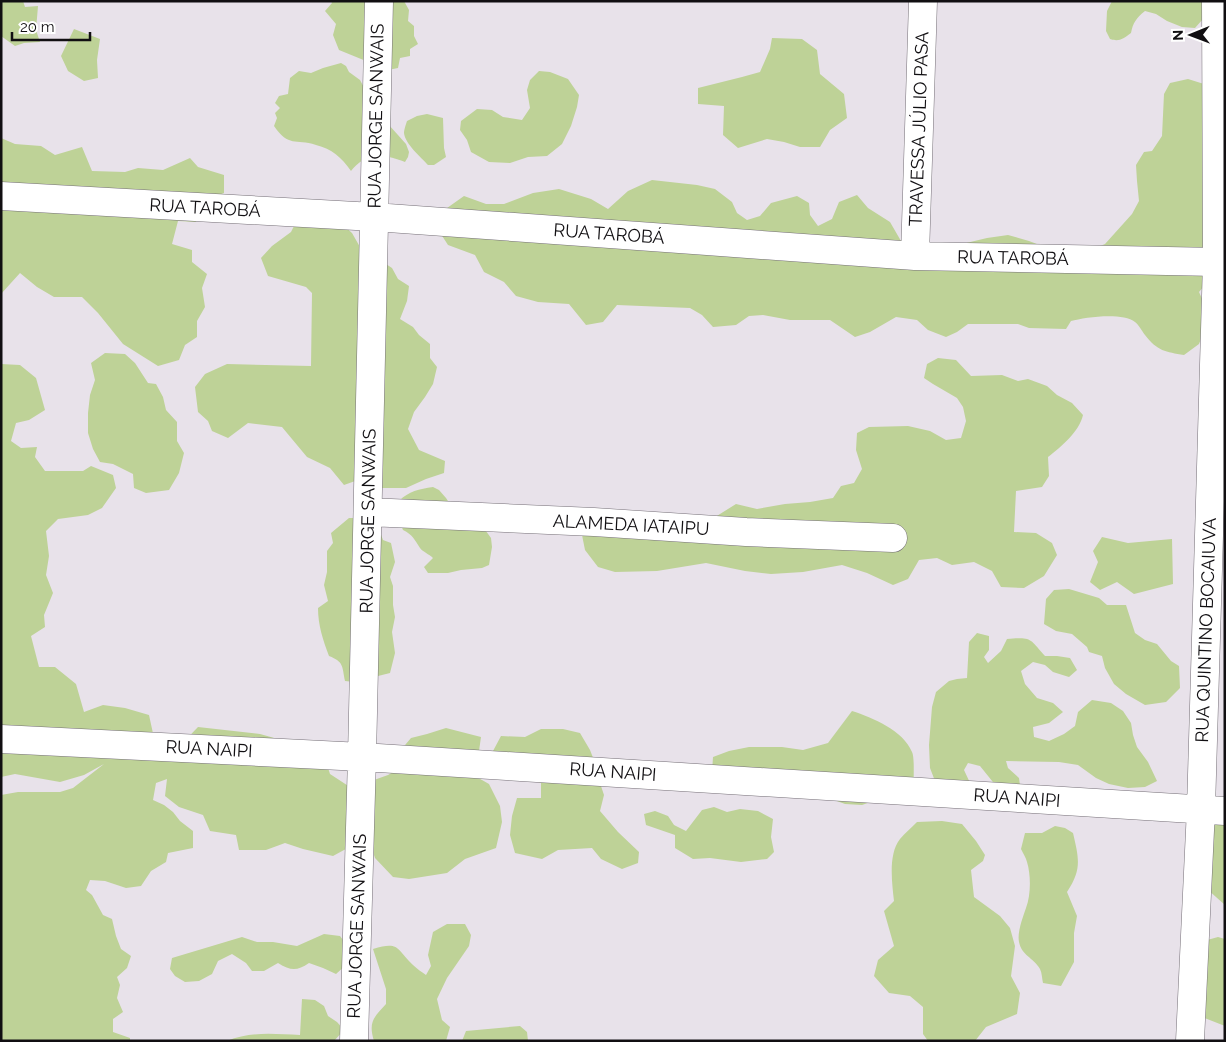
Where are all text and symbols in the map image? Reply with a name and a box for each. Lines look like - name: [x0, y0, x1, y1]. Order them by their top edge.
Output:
- scale bar: [12, 10, 90, 42]
- north arrow: [1166, 10, 1216, 60]
- text: 20 m: [20, 18, 55, 36]
- street label: RUA JORGE SANWAIS: [363, 23, 388, 209]
- text: N: [1170, 30, 1186, 41]
- street label: TRAVESSA JÚLIO PASA: [904, 31, 932, 227]
- street label: RUA TAROBÁ: [149, 193, 261, 221]
- street label: RUA TAROBÁ: [553, 218, 665, 248]
- street label: RUA TAROBÁ: [957, 245, 1069, 269]
- street label: RUA JORGE SANWAIS: [355, 428, 380, 614]
- street label: ALAMEDA IATAIPU: [552, 510, 710, 539]
- street label: RUA QUINTINO BOCAIUVA: [1191, 517, 1220, 743]
- street label: RUA NAIPI: [165, 736, 253, 761]
- street label: RUA NAIPI: [569, 758, 657, 785]
- street label: RUA NAIPI: [973, 784, 1061, 811]
- street label: RUA JORGE SANWAIS: [343, 833, 370, 1019]

